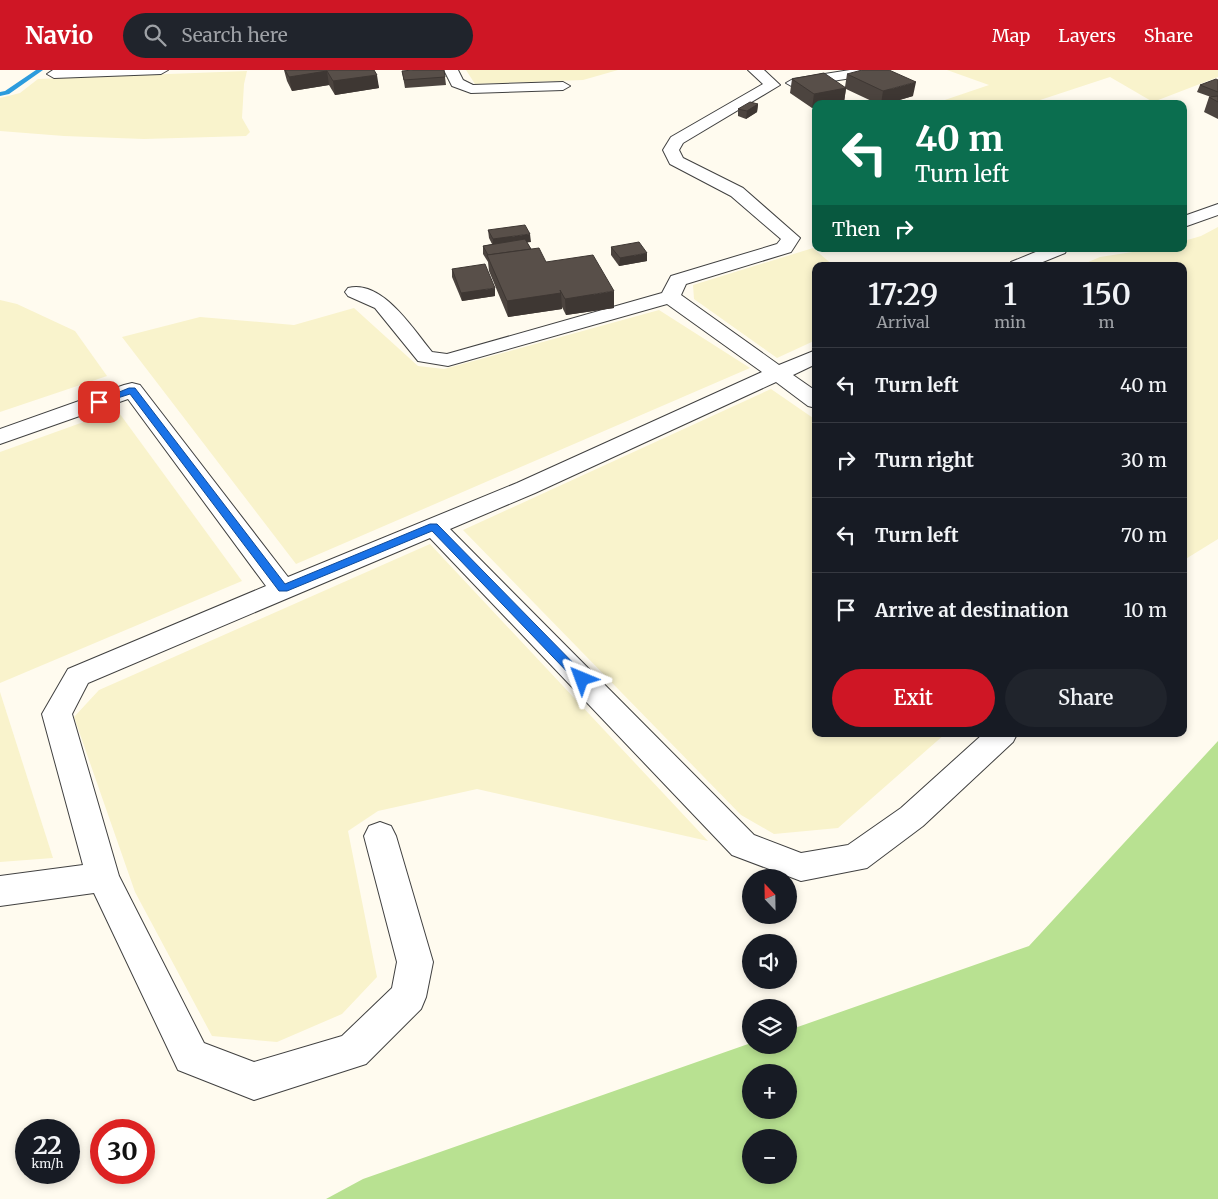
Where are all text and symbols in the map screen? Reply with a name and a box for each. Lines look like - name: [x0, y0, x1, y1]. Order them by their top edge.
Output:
- search box: [123, 13, 473, 58]
- text: Navio: [25, 20, 93, 51]
- icon: search: [141, 21, 169, 49]
- text: Search here: [181, 23, 288, 47]
- text: Map: [992, 24, 1030, 47]
- text: Layers: [1058, 24, 1116, 47]
- text: Share: [1144, 24, 1193, 47]
- text: 40 m: [915, 117, 1003, 161]
- icon: left: [832, 120, 897, 185]
- text: Turn left: [915, 160, 1009, 188]
- icon: right: [890, 215, 918, 243]
- text: Then: [832, 217, 880, 241]
- text: 17:29: [868, 275, 938, 313]
- text: 1: [1003, 275, 1017, 313]
- text: 150: [1082, 275, 1131, 313]
- text: Arrival: [876, 312, 930, 332]
- text: min: [994, 312, 1026, 332]
- text: m: [1098, 312, 1114, 332]
- icon: left: [832, 371, 860, 399]
- text: Turn left: [875, 373, 959, 397]
- text: 40 m: [1120, 373, 1167, 397]
- pin: [78, 381, 120, 423]
- icon: arrive: [85, 388, 113, 416]
- icon: right: [832, 446, 860, 474]
- text: Turn right: [875, 448, 974, 472]
- text: 30 m: [1121, 448, 1167, 472]
- icon: left: [832, 521, 860, 549]
- text: Turn left: [875, 523, 959, 547]
- text: 70 m: [1121, 523, 1167, 547]
- icon: arrive: [832, 596, 860, 624]
- text: Arrive at destination: [875, 598, 1069, 622]
- text: 10 m: [1124, 598, 1167, 622]
- position arrow: [555, 652, 607, 704]
- button: Exit: [832, 669, 995, 727]
- button: Share: [1005, 669, 1167, 727]
- north arrow: [742, 869, 798, 924]
- map controls: [742, 869, 797, 1184]
- button: sound: [742, 934, 797, 989]
- button: layers: [742, 999, 797, 1054]
- button: +: [742, 1064, 797, 1119]
- speed limit sign: 30: [90, 1119, 155, 1184]
- text: 22: [33, 1129, 62, 1161]
- button: −: [742, 1129, 797, 1184]
- text: km/h: [32, 1156, 63, 1171]

